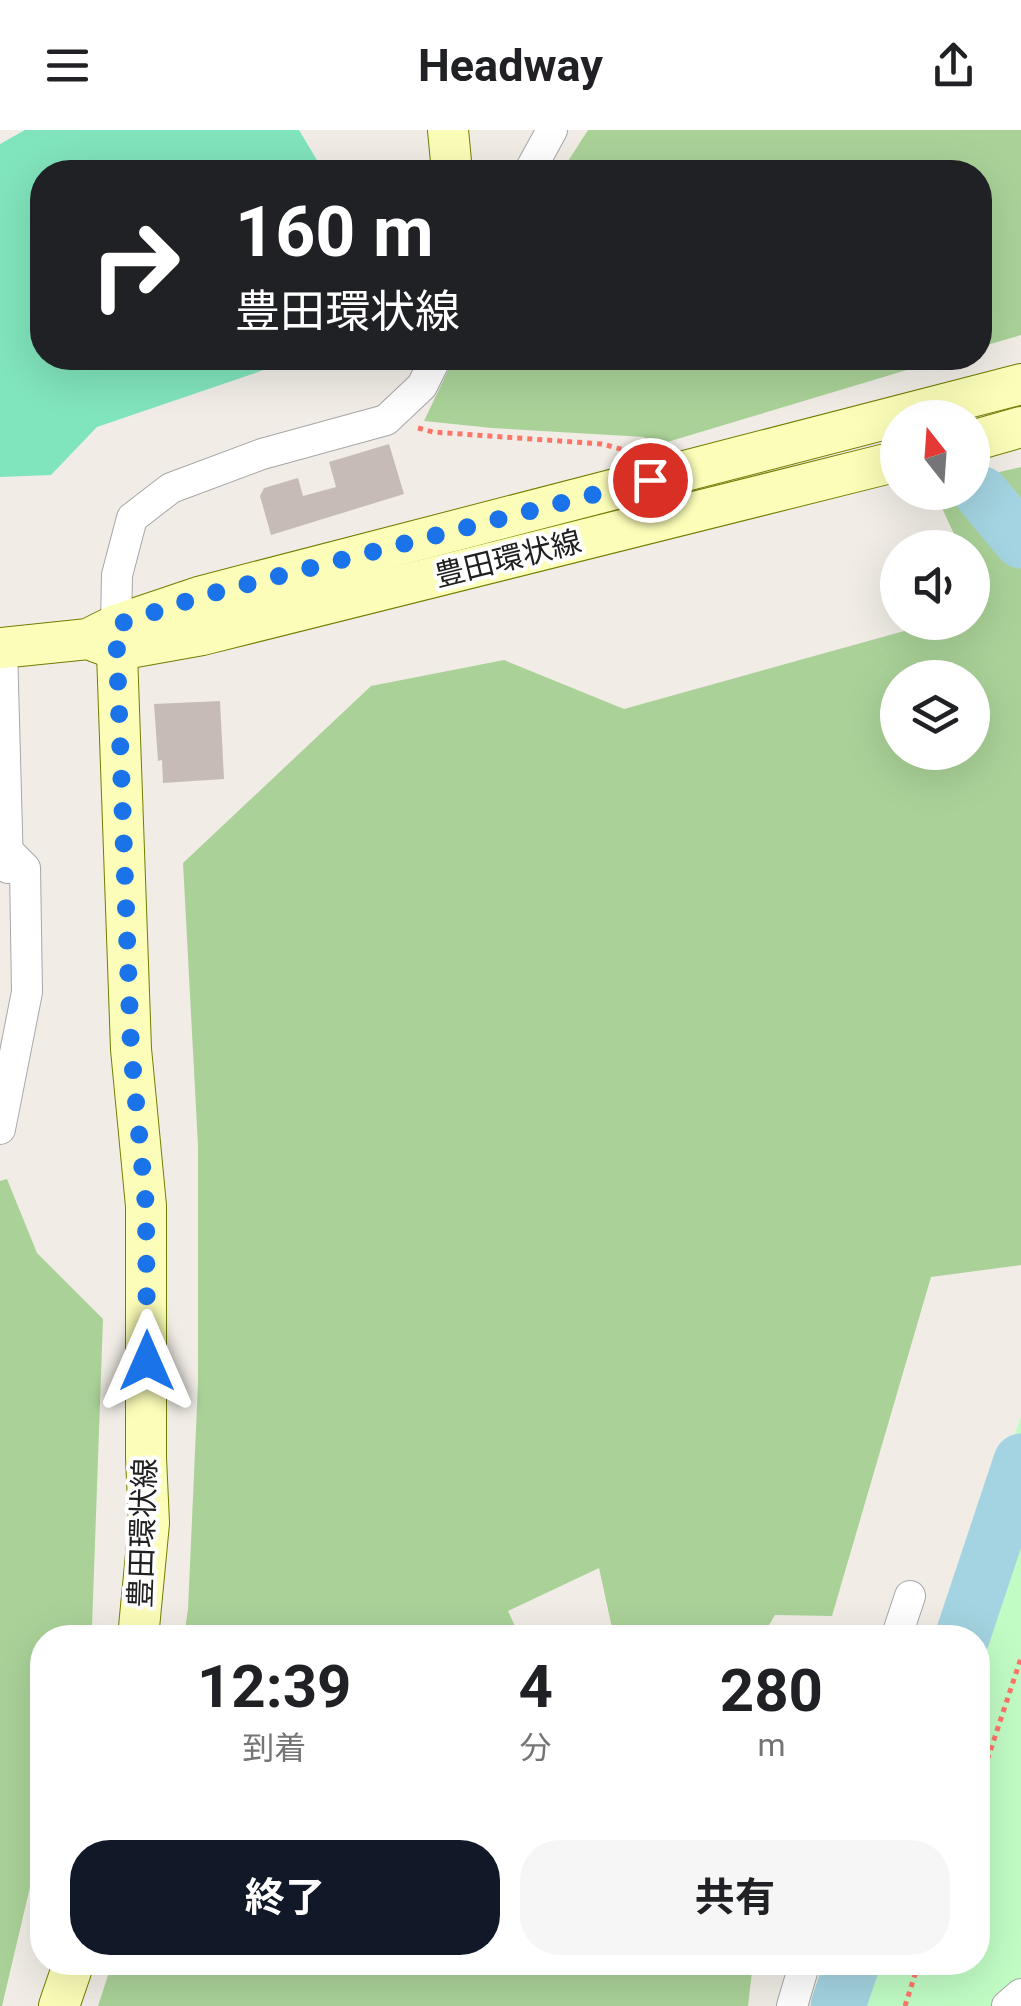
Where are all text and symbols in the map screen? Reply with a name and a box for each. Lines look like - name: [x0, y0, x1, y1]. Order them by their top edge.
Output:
- icon: menu: [40, 38, 95, 93]
- icon: share: [926, 38, 981, 93]
- text: Headway: [418, 39, 603, 92]
- text: 160 m: [235, 191, 434, 273]
- icon: right: [70, 200, 200, 330]
- text: 豊田環状線: [235, 285, 460, 338]
- north arrow: [880, 400, 990, 510]
- map controls: [880, 400, 990, 770]
- pin: [608, 438, 693, 523]
- icon: arrive: [623, 453, 678, 508]
- street label: 豊田環状線: [431, 523, 585, 594]
- button: sound: [880, 530, 990, 640]
- button: layers: [880, 660, 990, 770]
- position arrow: [95, 1309, 199, 1413]
- street label: 豊田環状線: [122, 1457, 163, 1609]
- text: 12:39: [197, 1651, 352, 1722]
- text: 4: [518, 1651, 553, 1722]
- text: 280: [720, 1655, 823, 1726]
- text: m: [757, 1726, 785, 1764]
- text: 到着: [242, 1729, 306, 1767]
- text: 分: [520, 1729, 552, 1767]
- button: 終了: [70, 1840, 500, 1955]
- button: 共有: [520, 1840, 950, 1955]

